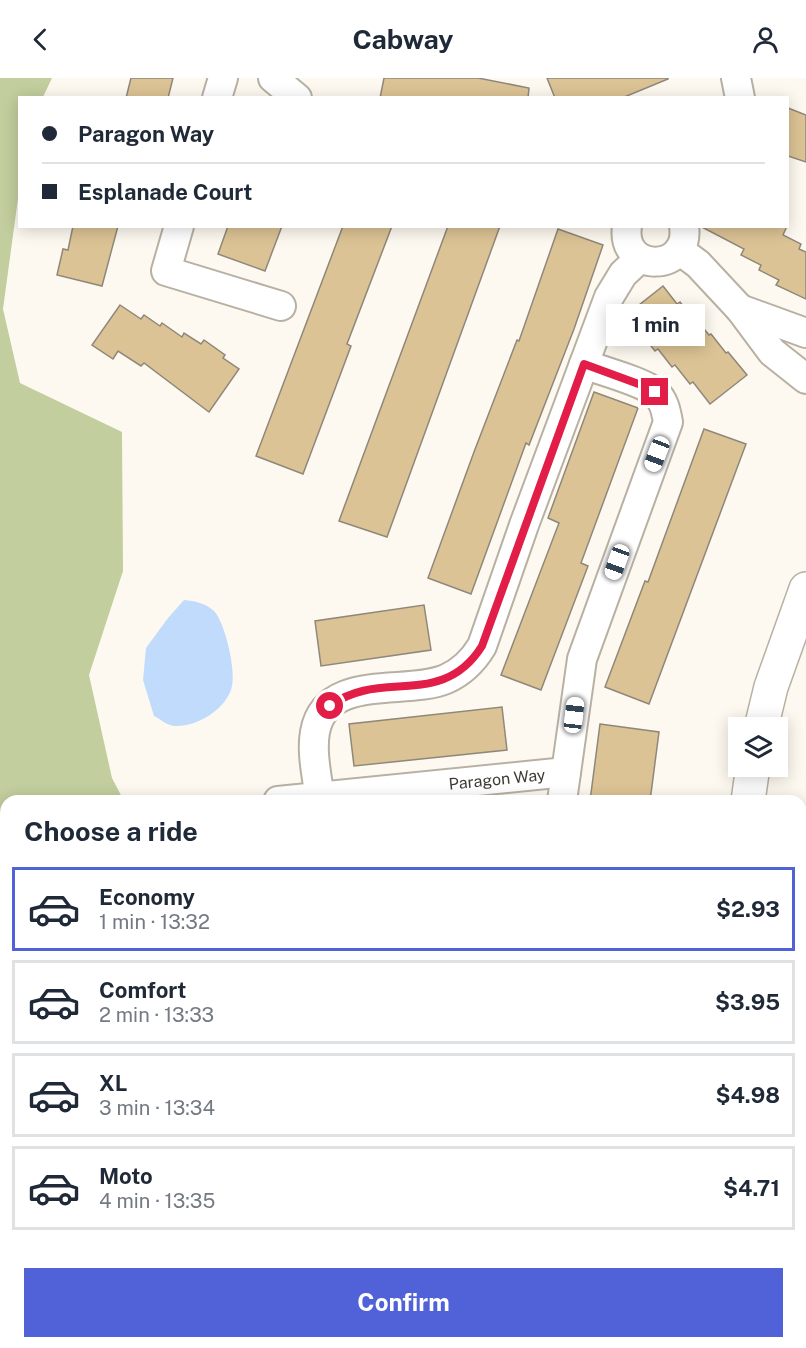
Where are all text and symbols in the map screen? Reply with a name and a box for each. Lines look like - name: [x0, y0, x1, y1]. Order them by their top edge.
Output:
- icon: back: [24, 23, 57, 56]
- text: Cabway: [352, 23, 454, 55]
- icon: person: [749, 23, 782, 56]
- text: Paragon Way: [78, 121, 214, 147]
- text: Esplanade Court: [78, 179, 253, 205]
- callout: 1 min: [606, 305, 704, 347]
- text: 1 min: [631, 313, 680, 337]
- route end: [641, 378, 668, 405]
- car: [642, 434, 672, 474]
- car: [602, 542, 632, 582]
- route start: [316, 692, 343, 719]
- car: [563, 696, 585, 734]
- map controls: [728, 717, 788, 777]
- button: layers: [728, 717, 788, 777]
- street label: Paragon Way: [448, 765, 547, 793]
- text: Choose a ride: [24, 815, 198, 847]
- icon: car: [27, 882, 81, 936]
- text: Economy: [99, 884, 195, 910]
- text: $2.93: [716, 896, 780, 922]
- text: 1 min · 13:32: [99, 910, 210, 934]
- icon: car: [27, 975, 81, 1029]
- text: Comfort: [99, 977, 186, 1003]
- text: $3.95: [715, 989, 780, 1015]
- text: 2 min · 13:33: [99, 1003, 214, 1027]
- icon: car: [27, 1068, 81, 1122]
- text: XL: [99, 1070, 127, 1096]
- text: $4.98: [715, 1082, 780, 1108]
- text: 3 min · 13:34: [99, 1096, 215, 1120]
- icon: car: [27, 1161, 81, 1215]
- text: Moto: [99, 1163, 153, 1189]
- text: $4.71: [723, 1175, 780, 1201]
- text: 4 min · 13:35: [99, 1189, 215, 1213]
- button: Confirm: [24, 1268, 783, 1337]

